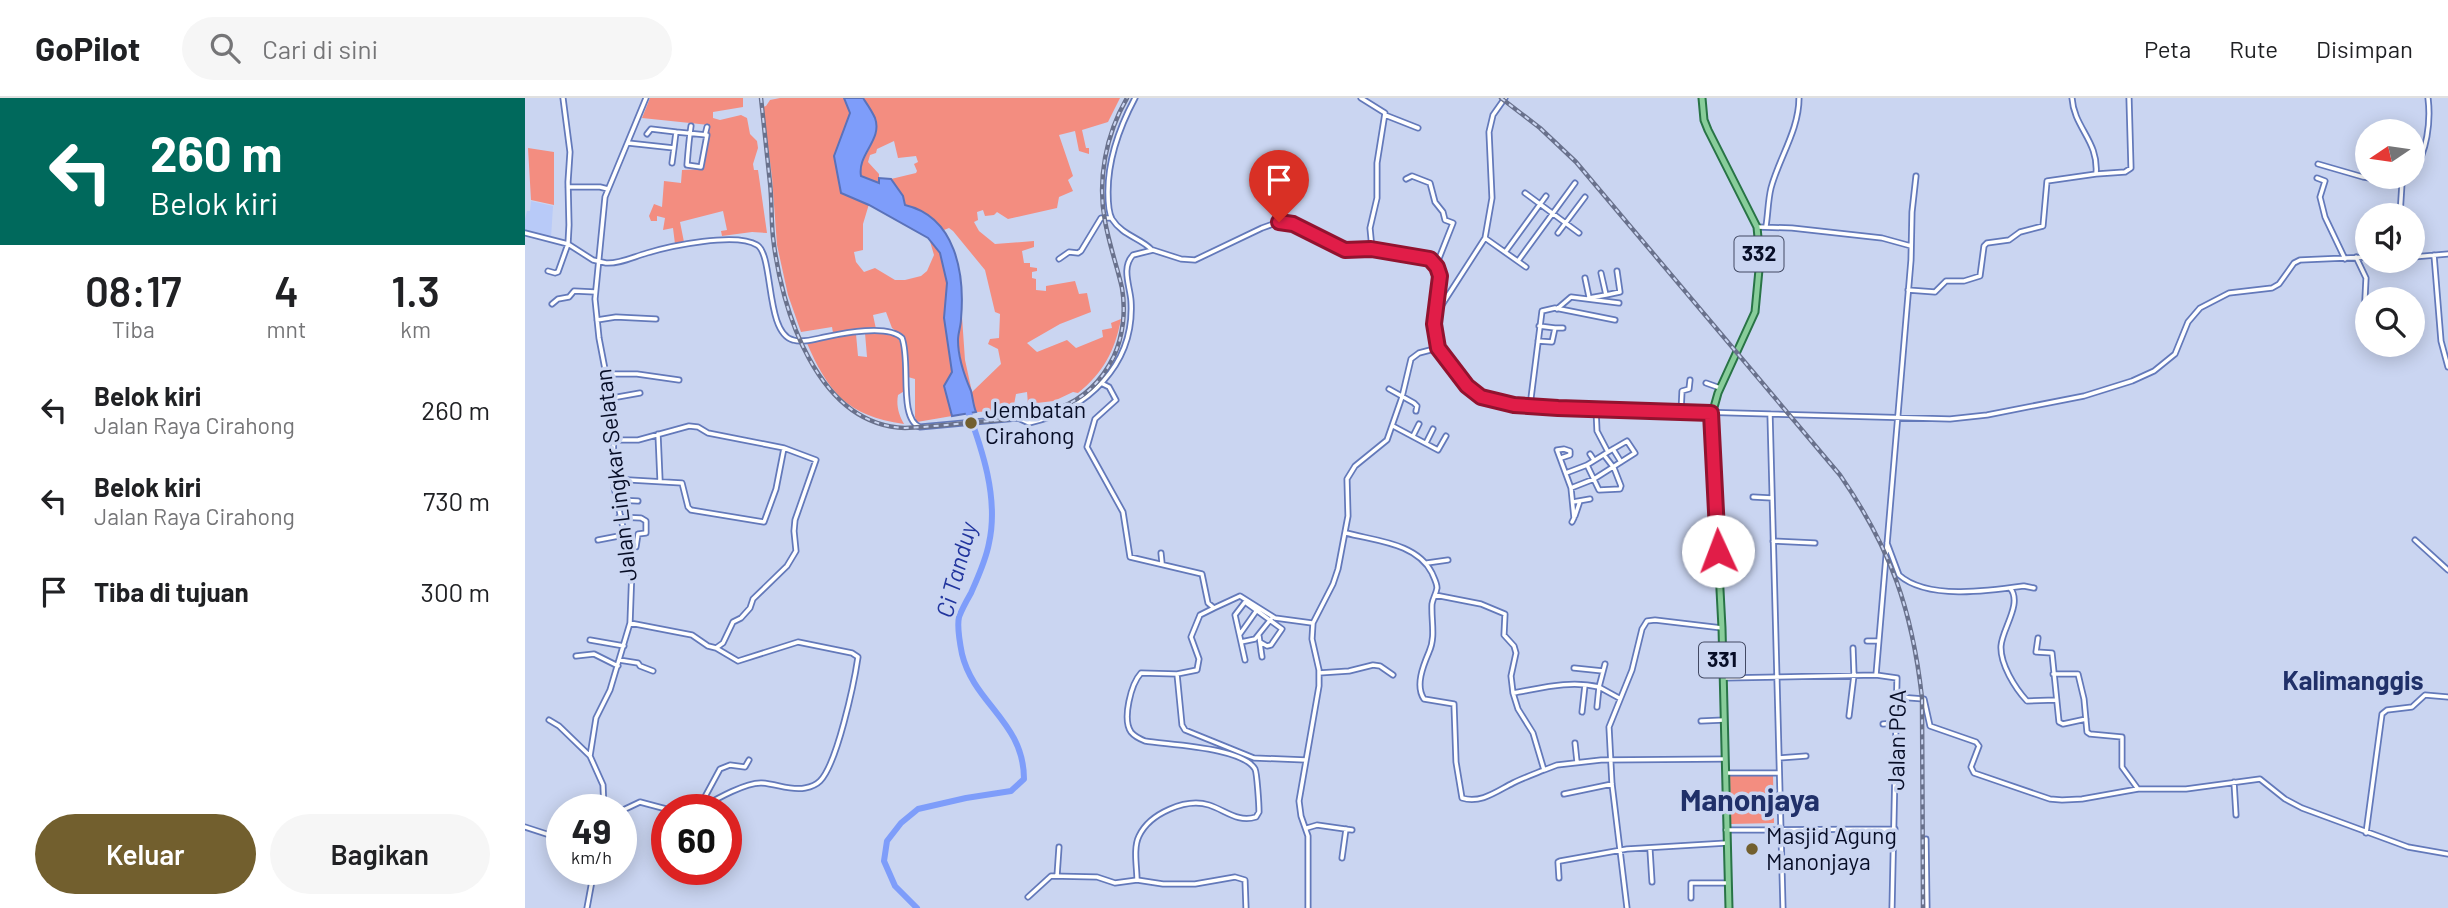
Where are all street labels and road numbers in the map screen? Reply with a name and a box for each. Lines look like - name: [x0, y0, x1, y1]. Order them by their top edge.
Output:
- road number: 332: [1735, 236, 1783, 272]
- street label: Jalan Lingkar Selatan: [588, 367, 642, 583]
- road number: 331: [1699, 642, 1745, 678]
- street label: Jalan PGA: [1881, 689, 1911, 791]

